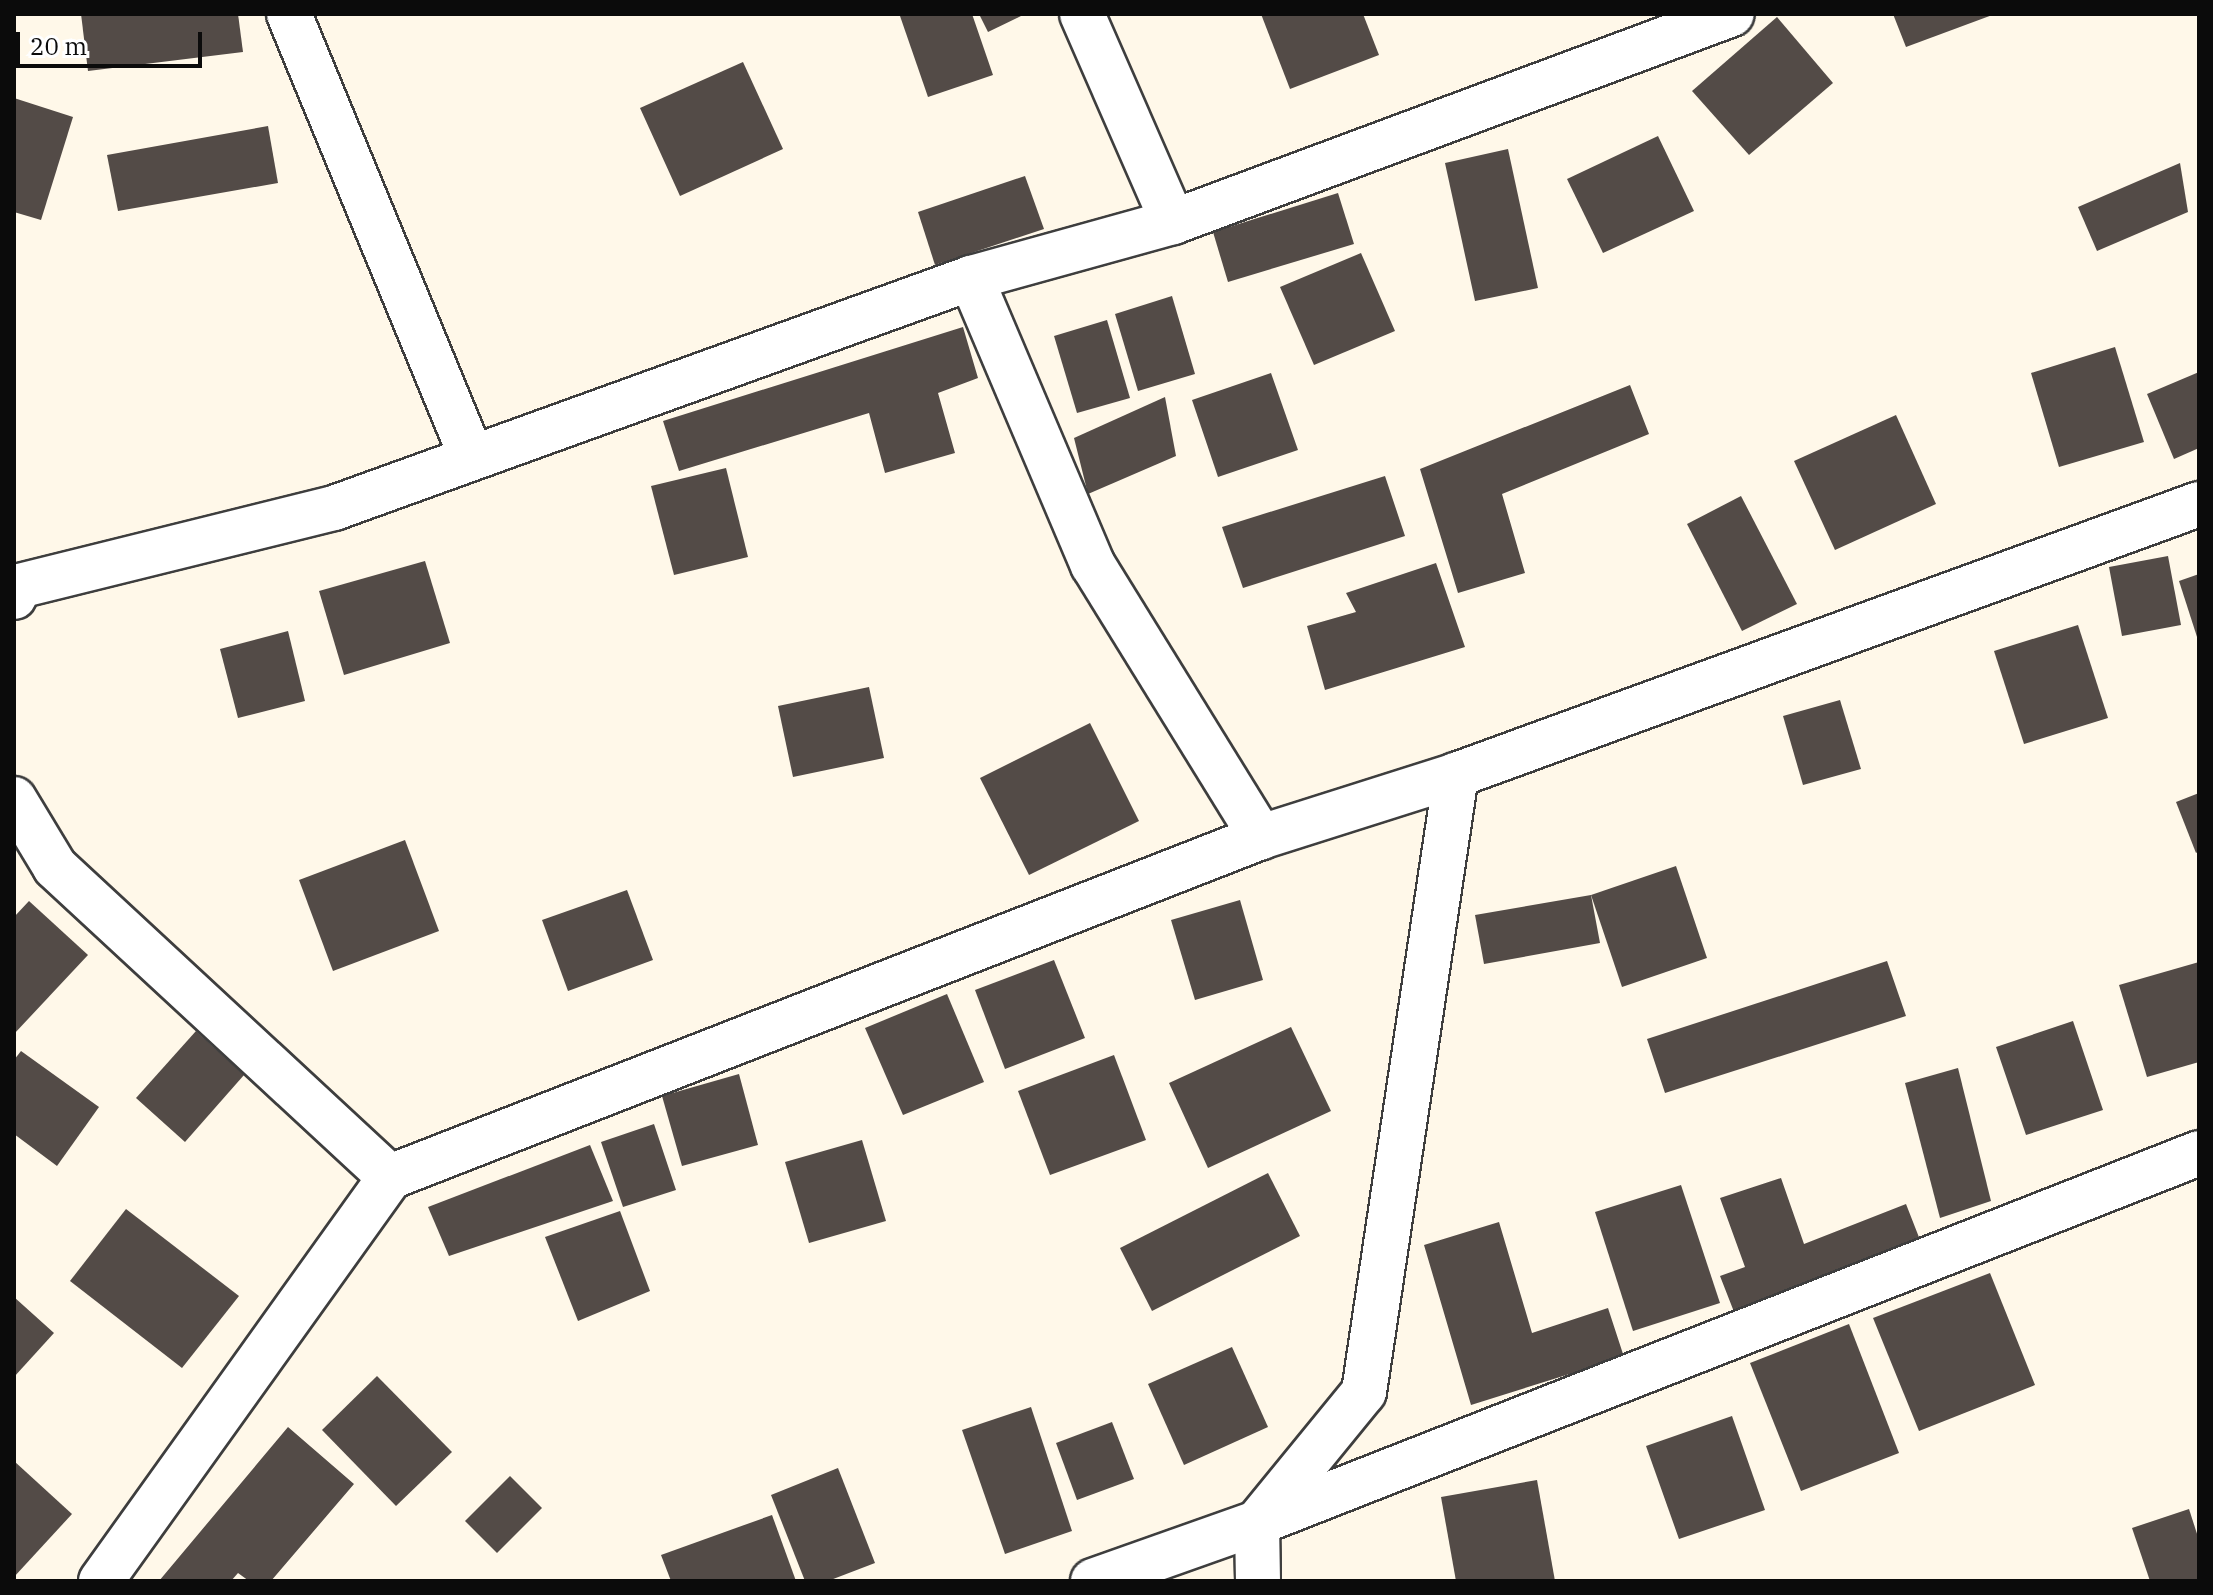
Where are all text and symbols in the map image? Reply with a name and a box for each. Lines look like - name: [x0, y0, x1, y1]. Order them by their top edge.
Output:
- scale bar: [20, 16, 206, 66]
- text: 20 m: [30, 30, 87, 62]

